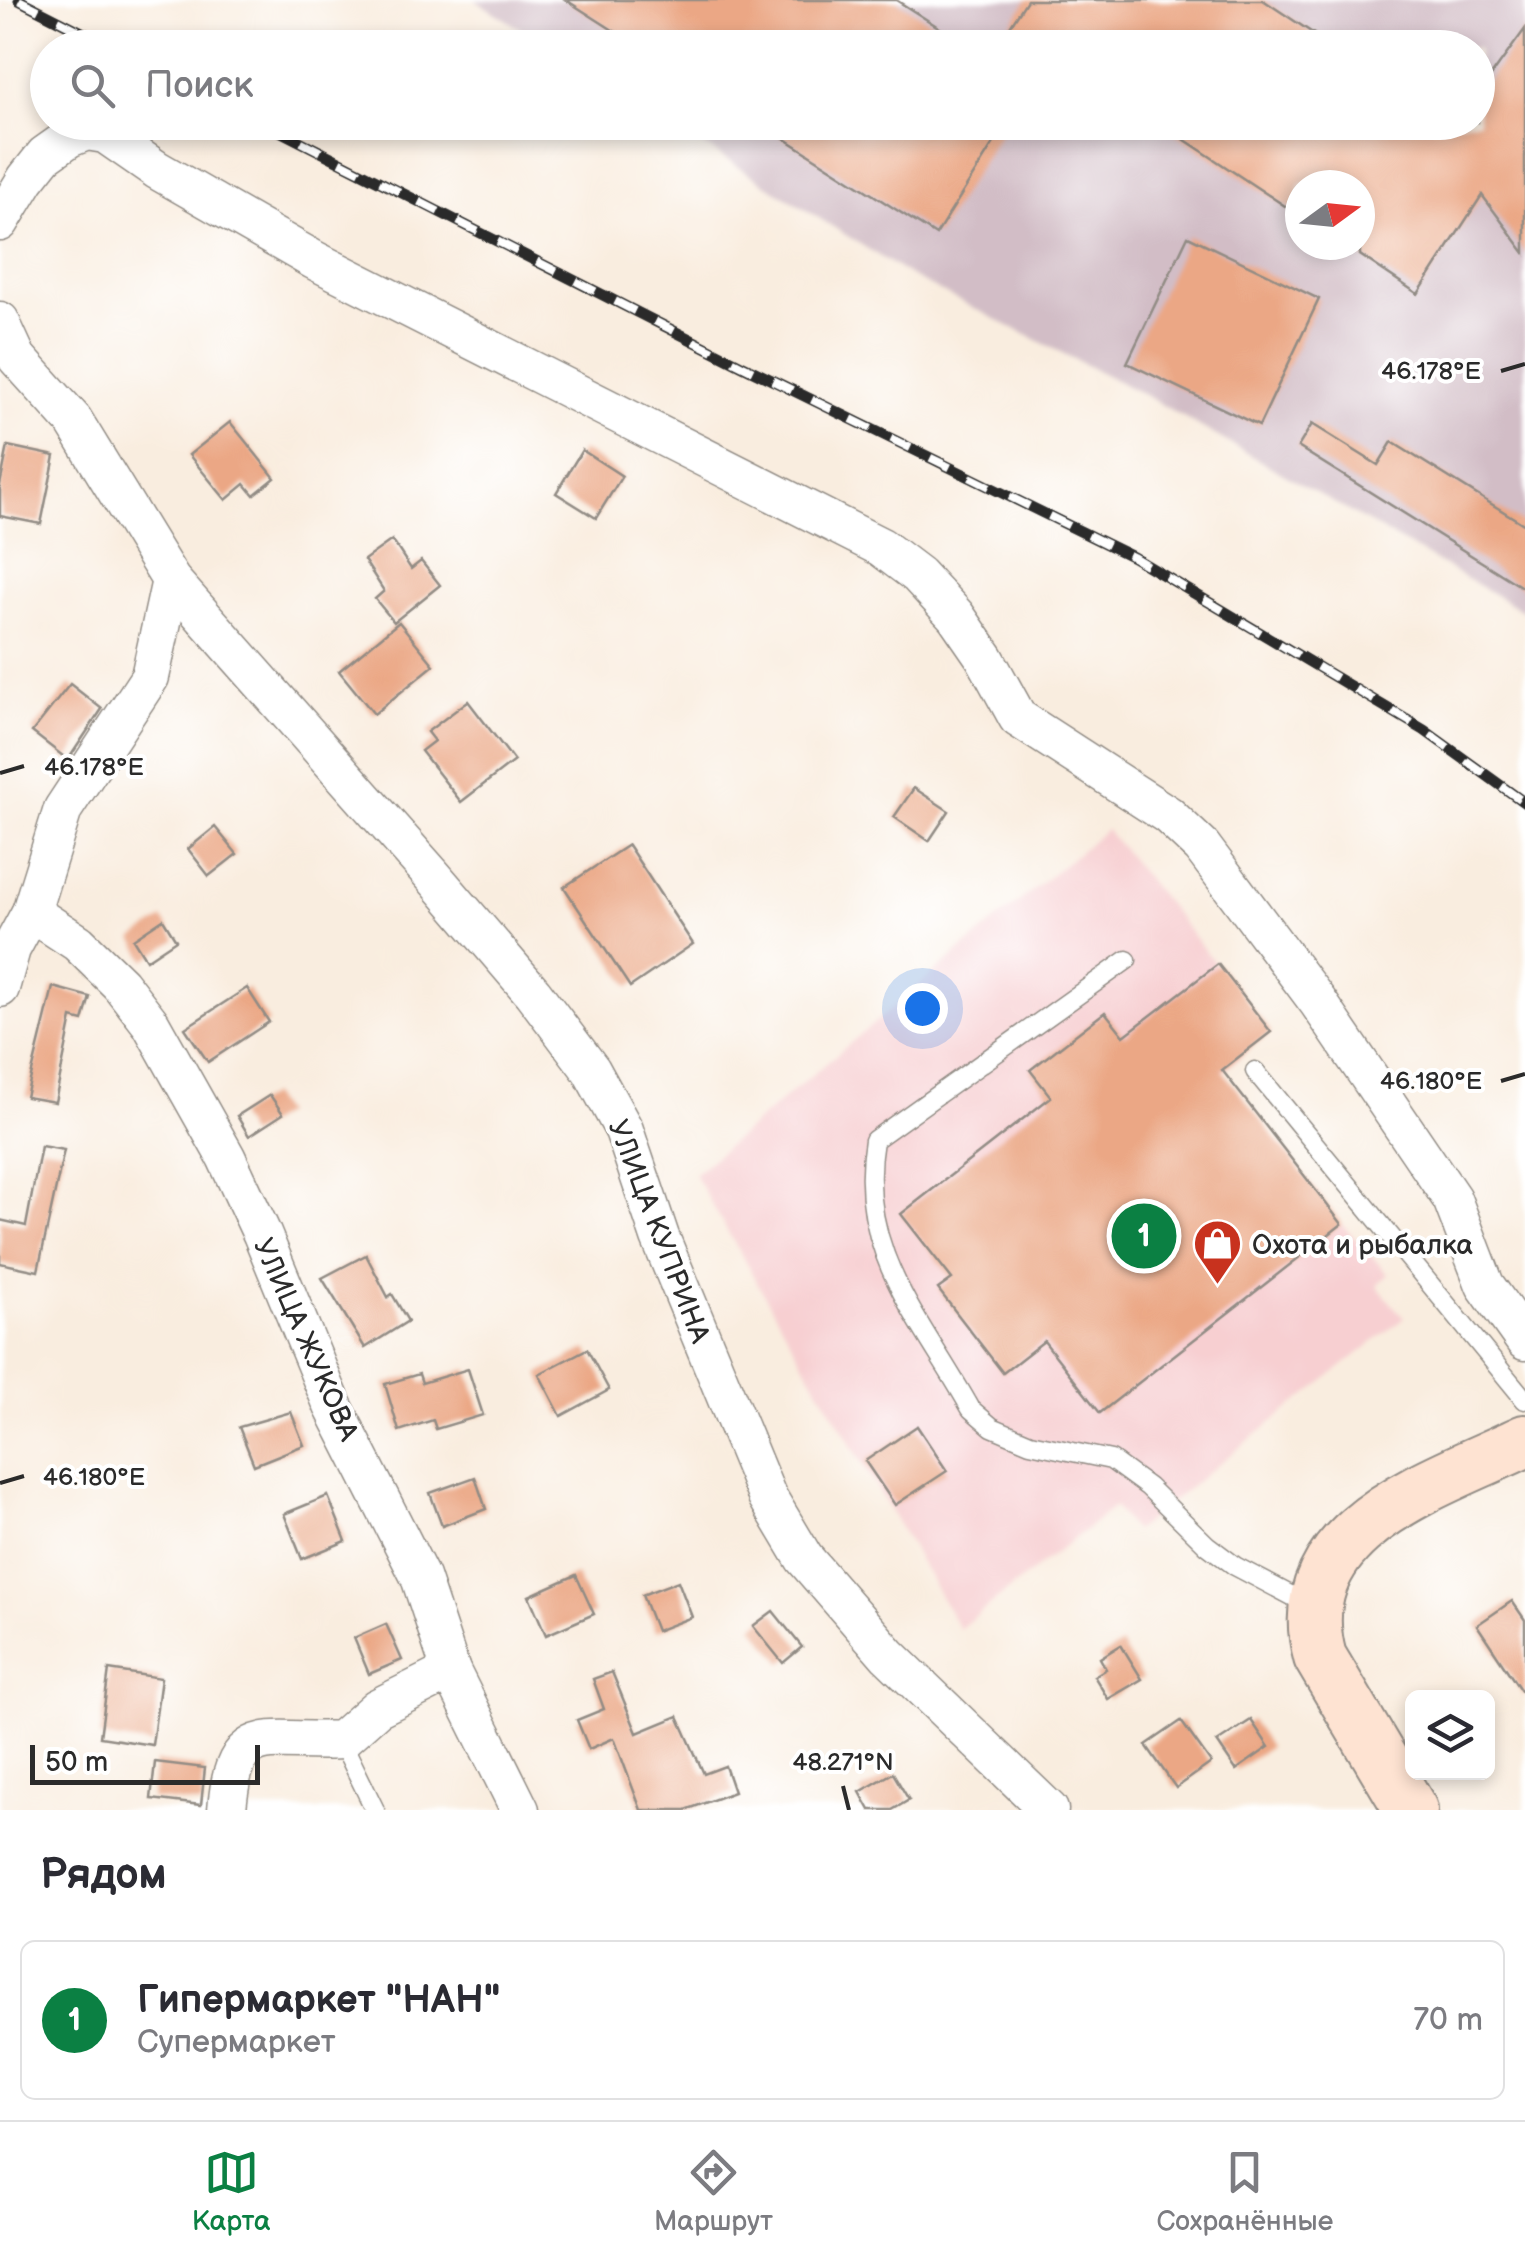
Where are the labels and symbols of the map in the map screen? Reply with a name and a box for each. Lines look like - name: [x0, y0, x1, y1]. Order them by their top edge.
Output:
- north arrow: [1285, 170, 1375, 260]
- text: 46.178°E: [1381, 356, 1481, 387]
- text: 46.178°E: [44, 752, 144, 783]
- your location: [897, 983, 948, 1034]
- text: 46.180°E: [1380, 1066, 1482, 1097]
- street label: УЛИЦА КУПРИНА: [601, 1115, 717, 1349]
- pin: 1: [1112, 1198, 1176, 1274]
- shop icon: Охота и рыбалка: [1191, 1218, 1243, 1286]
- place label: Охота и рыбалка: [1252, 1229, 1473, 1262]
- street label: УЛИЦА ЖУКОВА: [246, 1233, 365, 1447]
- text: 46.180°E: [43, 1462, 145, 1493]
- scale bar: [30, 1740, 260, 1784]
- text: 48.271°N: [792, 1747, 894, 1778]

